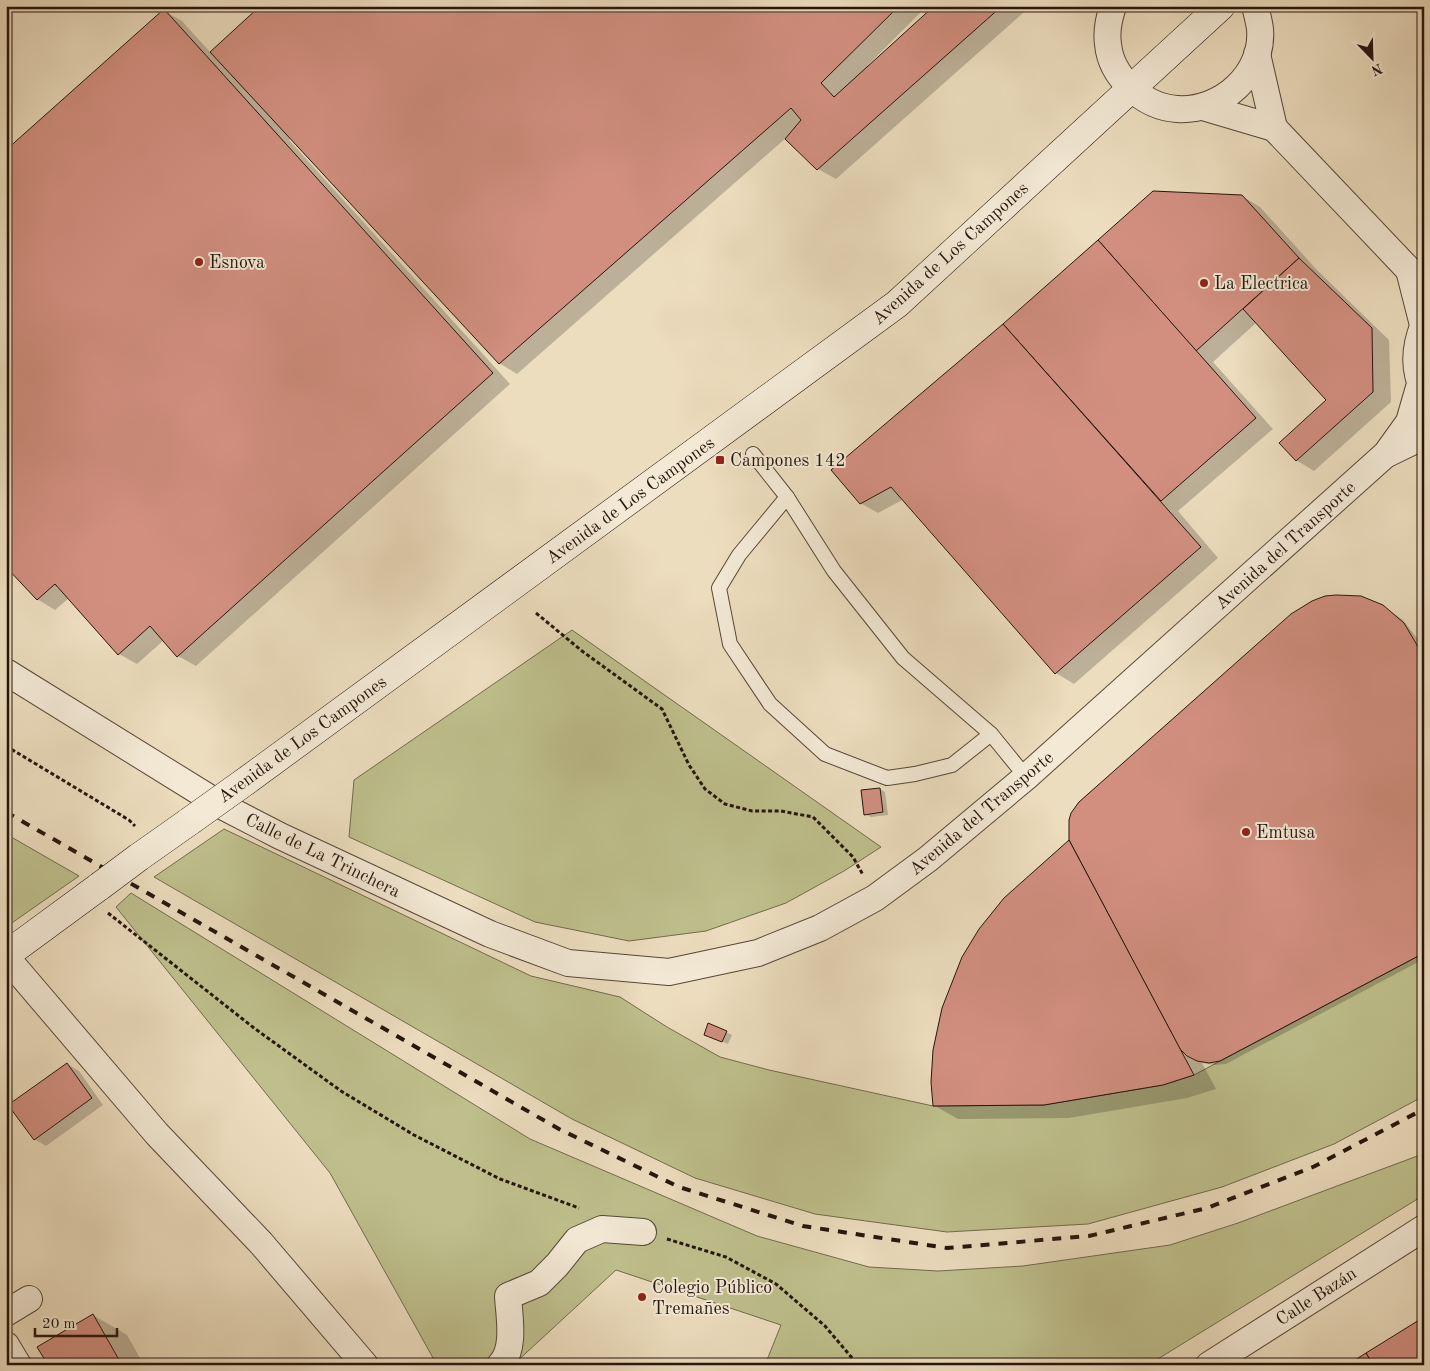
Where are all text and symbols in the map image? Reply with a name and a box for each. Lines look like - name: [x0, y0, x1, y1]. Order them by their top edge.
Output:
- north arrow: [1348, 32, 1398, 82]
- text: N: [1369, 61, 1384, 78]
- street label: Avenida de Los Campones: [869, 179, 1032, 328]
- place label: Esnova: [209, 254, 265, 272]
- marker: Esnova: [193, 256, 205, 268]
- place label: La Electrica: [1214, 275, 1309, 293]
- marker: La Electrica: [1198, 277, 1210, 289]
- street label: Avenida de Los Campones: [543, 434, 718, 568]
- place label: Campones 142: [730, 452, 846, 470]
- marker: Campones 142: [714, 454, 726, 466]
- street label: Avenida del Transporte: [1212, 478, 1359, 613]
- street label: Avenida de Los Campones: [215, 673, 390, 807]
- street label: Avenida del Transporte: [906, 748, 1057, 879]
- street label: Calle de La Trinchera: [242, 811, 403, 901]
- place label: Emtusa: [1256, 824, 1315, 842]
- marker: Emtusa: [1240, 826, 1252, 838]
- street label: Calle Bazán: [1273, 1264, 1360, 1329]
- place label: Colegio Público Tremañes: [652, 1279, 772, 1318]
- marker: Colegio Público Tremañes: [636, 1291, 648, 1303]
- scale bar: [35, 1306, 118, 1338]
- text: 20 m: [42, 1317, 76, 1332]

